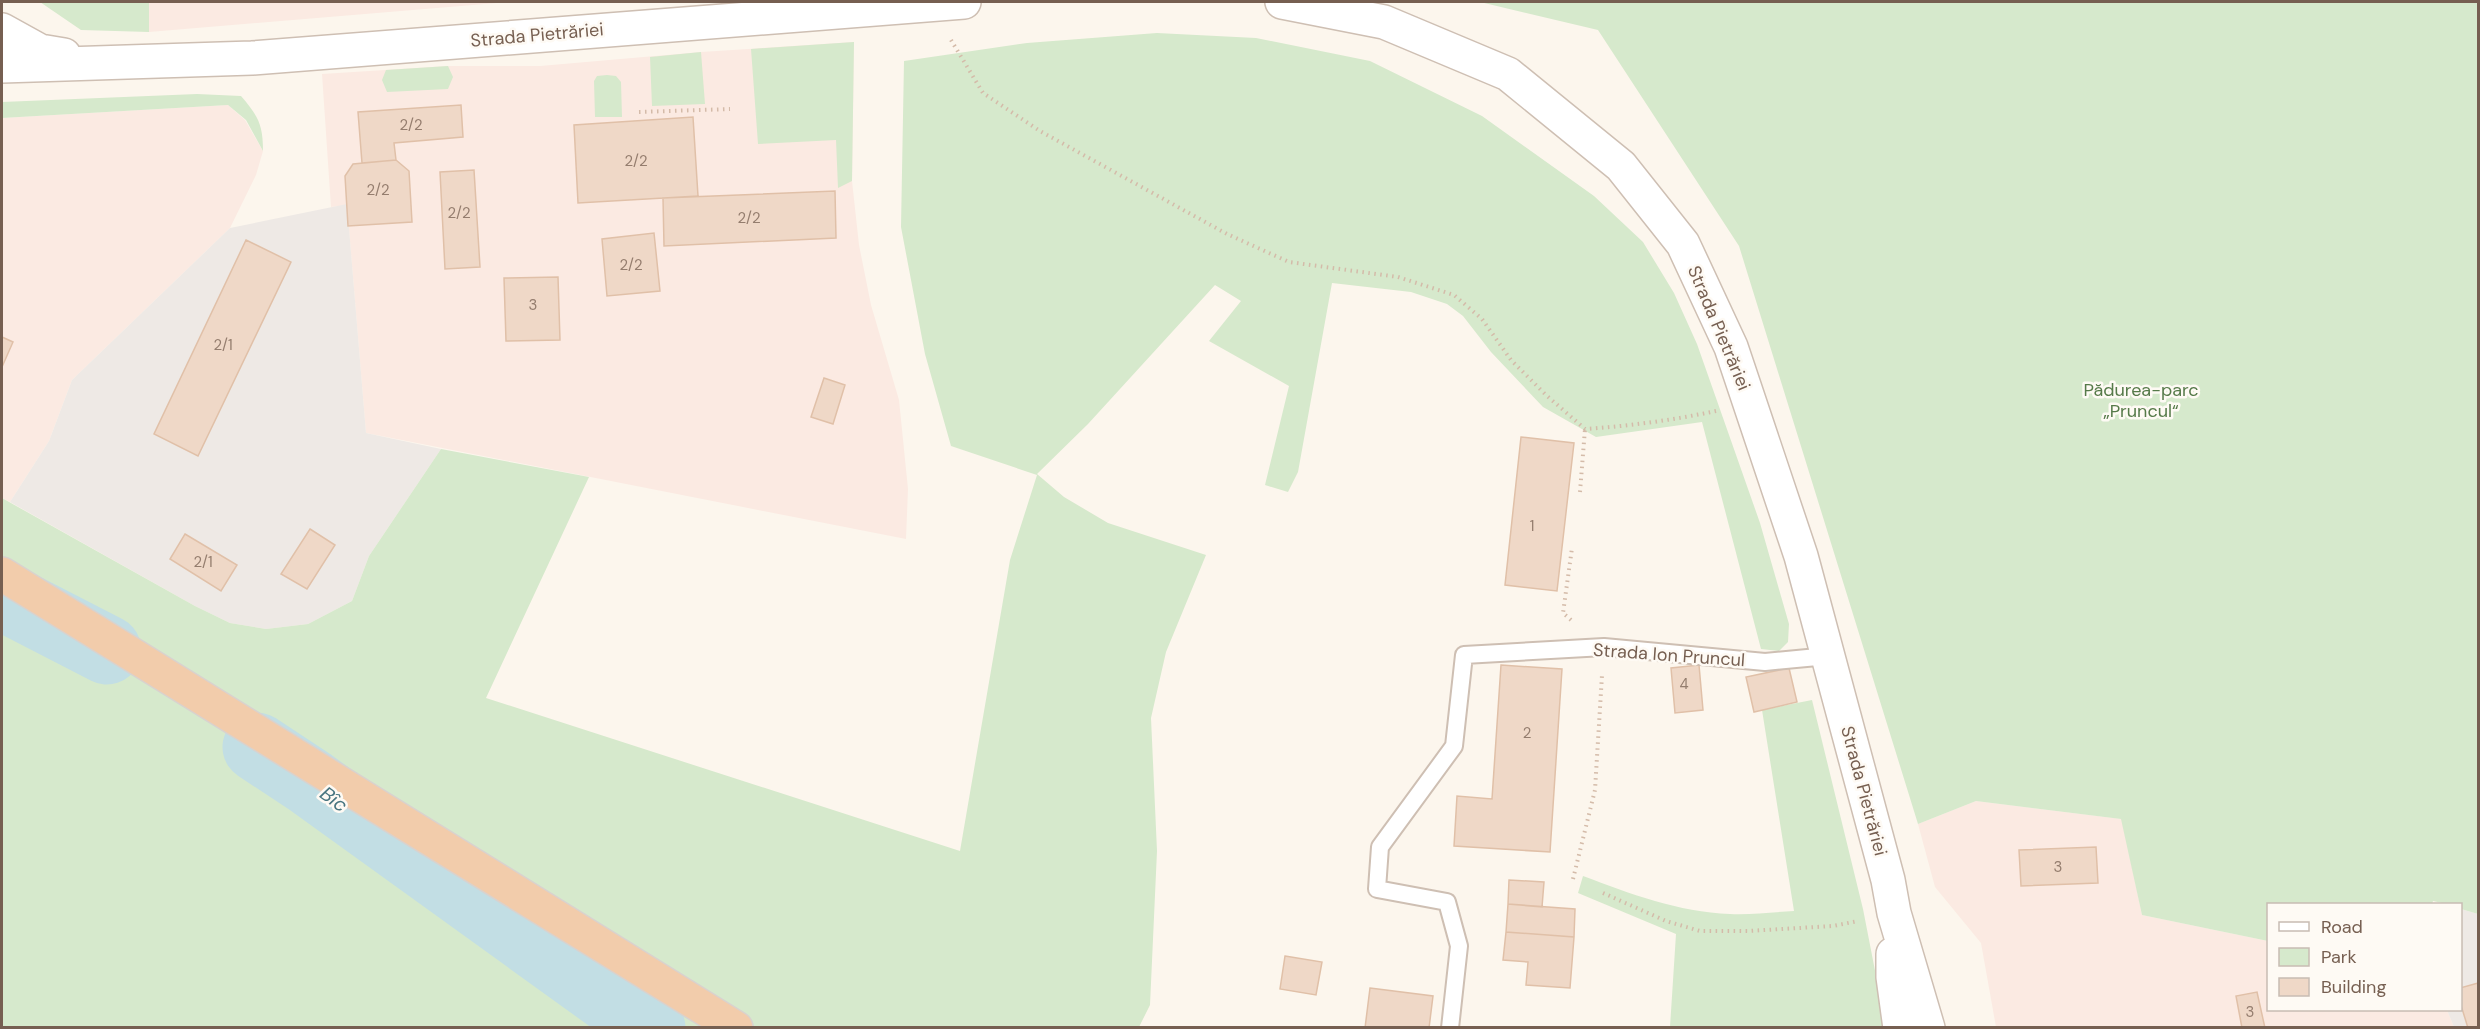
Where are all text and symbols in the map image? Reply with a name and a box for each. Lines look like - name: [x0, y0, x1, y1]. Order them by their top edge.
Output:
- street label: Strada Pietrăriei: [469, 17, 605, 53]
- house number: 2/2: [399, 115, 423, 135]
- house number: 2/2: [624, 151, 648, 171]
- house number: 2/2: [366, 180, 390, 200]
- house number: 2/2: [447, 203, 471, 223]
- house number: 2/2: [737, 208, 761, 228]
- house number: 2/2: [619, 255, 643, 275]
- street label: Strada Pietrăriei: [1682, 262, 1756, 394]
- house number: 3: [529, 295, 537, 315]
- house number: 2/1: [213, 335, 233, 355]
- park label: Pădurea-parc „Pruncul“: [2083, 378, 2199, 423]
- house number: 1: [1530, 516, 1534, 536]
- house number: 2/1: [193, 552, 213, 572]
- street label: Strada Ion Pruncul: [1592, 638, 1746, 672]
- house number: 4: [1679, 674, 1689, 694]
- house number: 2: [1523, 723, 1531, 743]
- street label: Strada Pietrăriei: [1835, 723, 1893, 859]
- water label: Bîc: [315, 780, 353, 818]
- house number: 3: [2054, 857, 2062, 877]
- legend: [2267, 903, 2462, 1011]
- text: Road: [2321, 915, 2363, 939]
- text: Park: [2321, 945, 2357, 969]
- text: Building: [2321, 975, 2386, 999]
- house number: 3: [2246, 1002, 2254, 1022]

